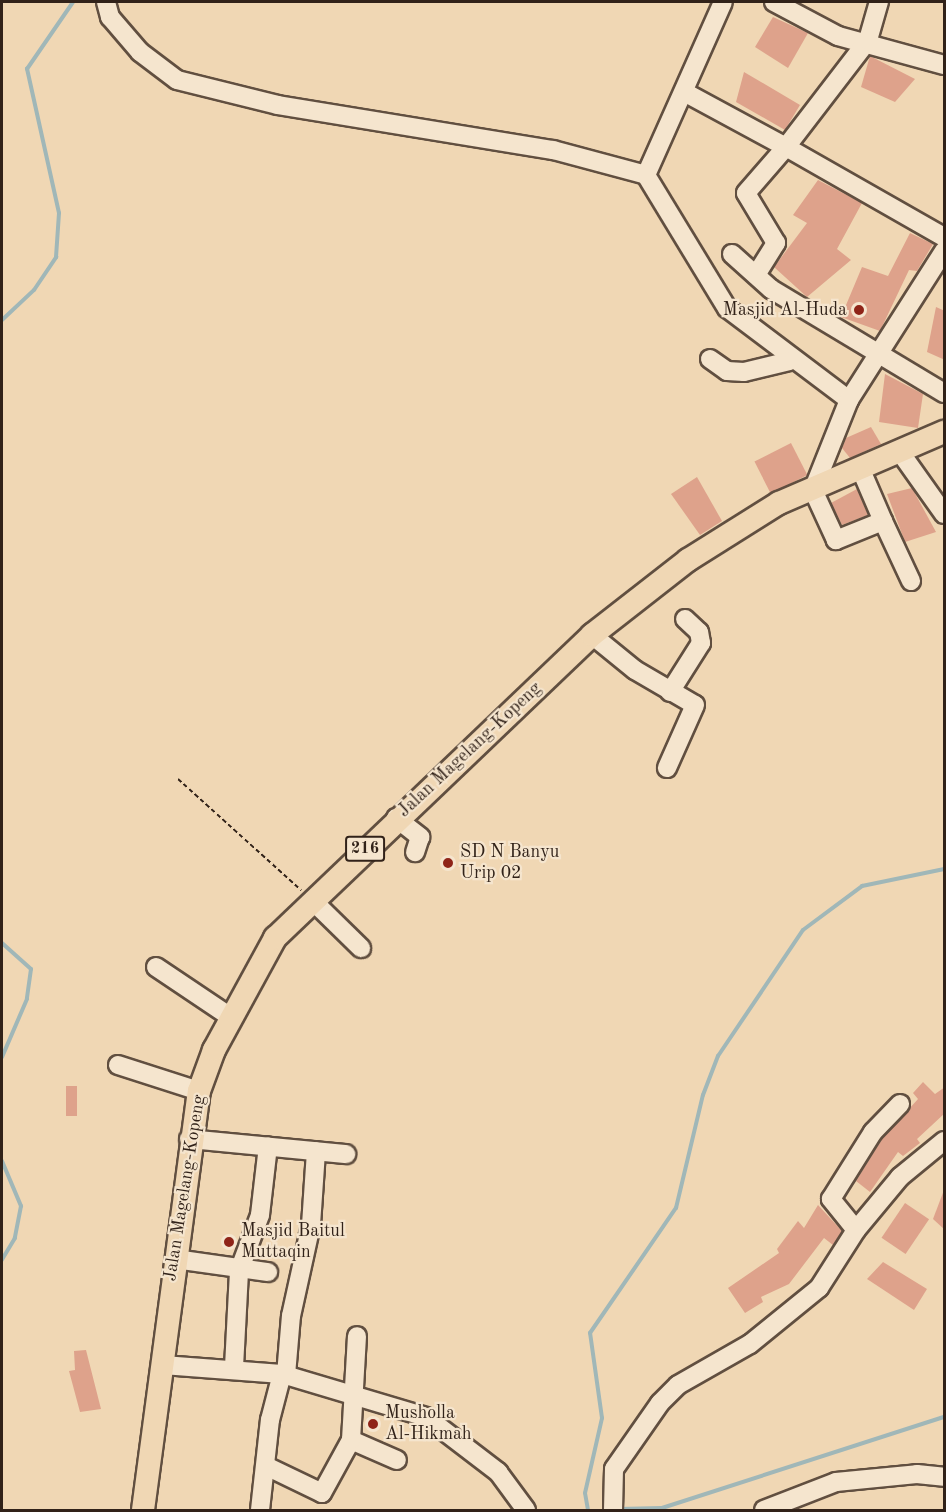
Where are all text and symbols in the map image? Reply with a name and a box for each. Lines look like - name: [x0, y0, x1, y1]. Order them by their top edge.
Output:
- place label: Masjid Al-Huda: [723, 299, 847, 321]
- marker: Masjid Al-Huda: [852, 303, 866, 317]
- street label: Jalan Magelang-Kopeng: [394, 678, 546, 822]
- road number: 216: [344, 836, 386, 862]
- place label: SD N Banyu Urip 02: [460, 842, 559, 884]
- marker: SD N Banyu Urip 02: [441, 856, 455, 870]
- street label: Jalan Magelang-Kopeng: [160, 1093, 210, 1283]
- place label: Masjid Baitul Muttaqin: [241, 1221, 345, 1264]
- marker: Masjid Baitul Muttaqin: [222, 1235, 236, 1249]
- place label: Musholla Al-Hikmah: [385, 1403, 472, 1446]
- marker: Musholla Al-Hikmah: [366, 1417, 380, 1431]

